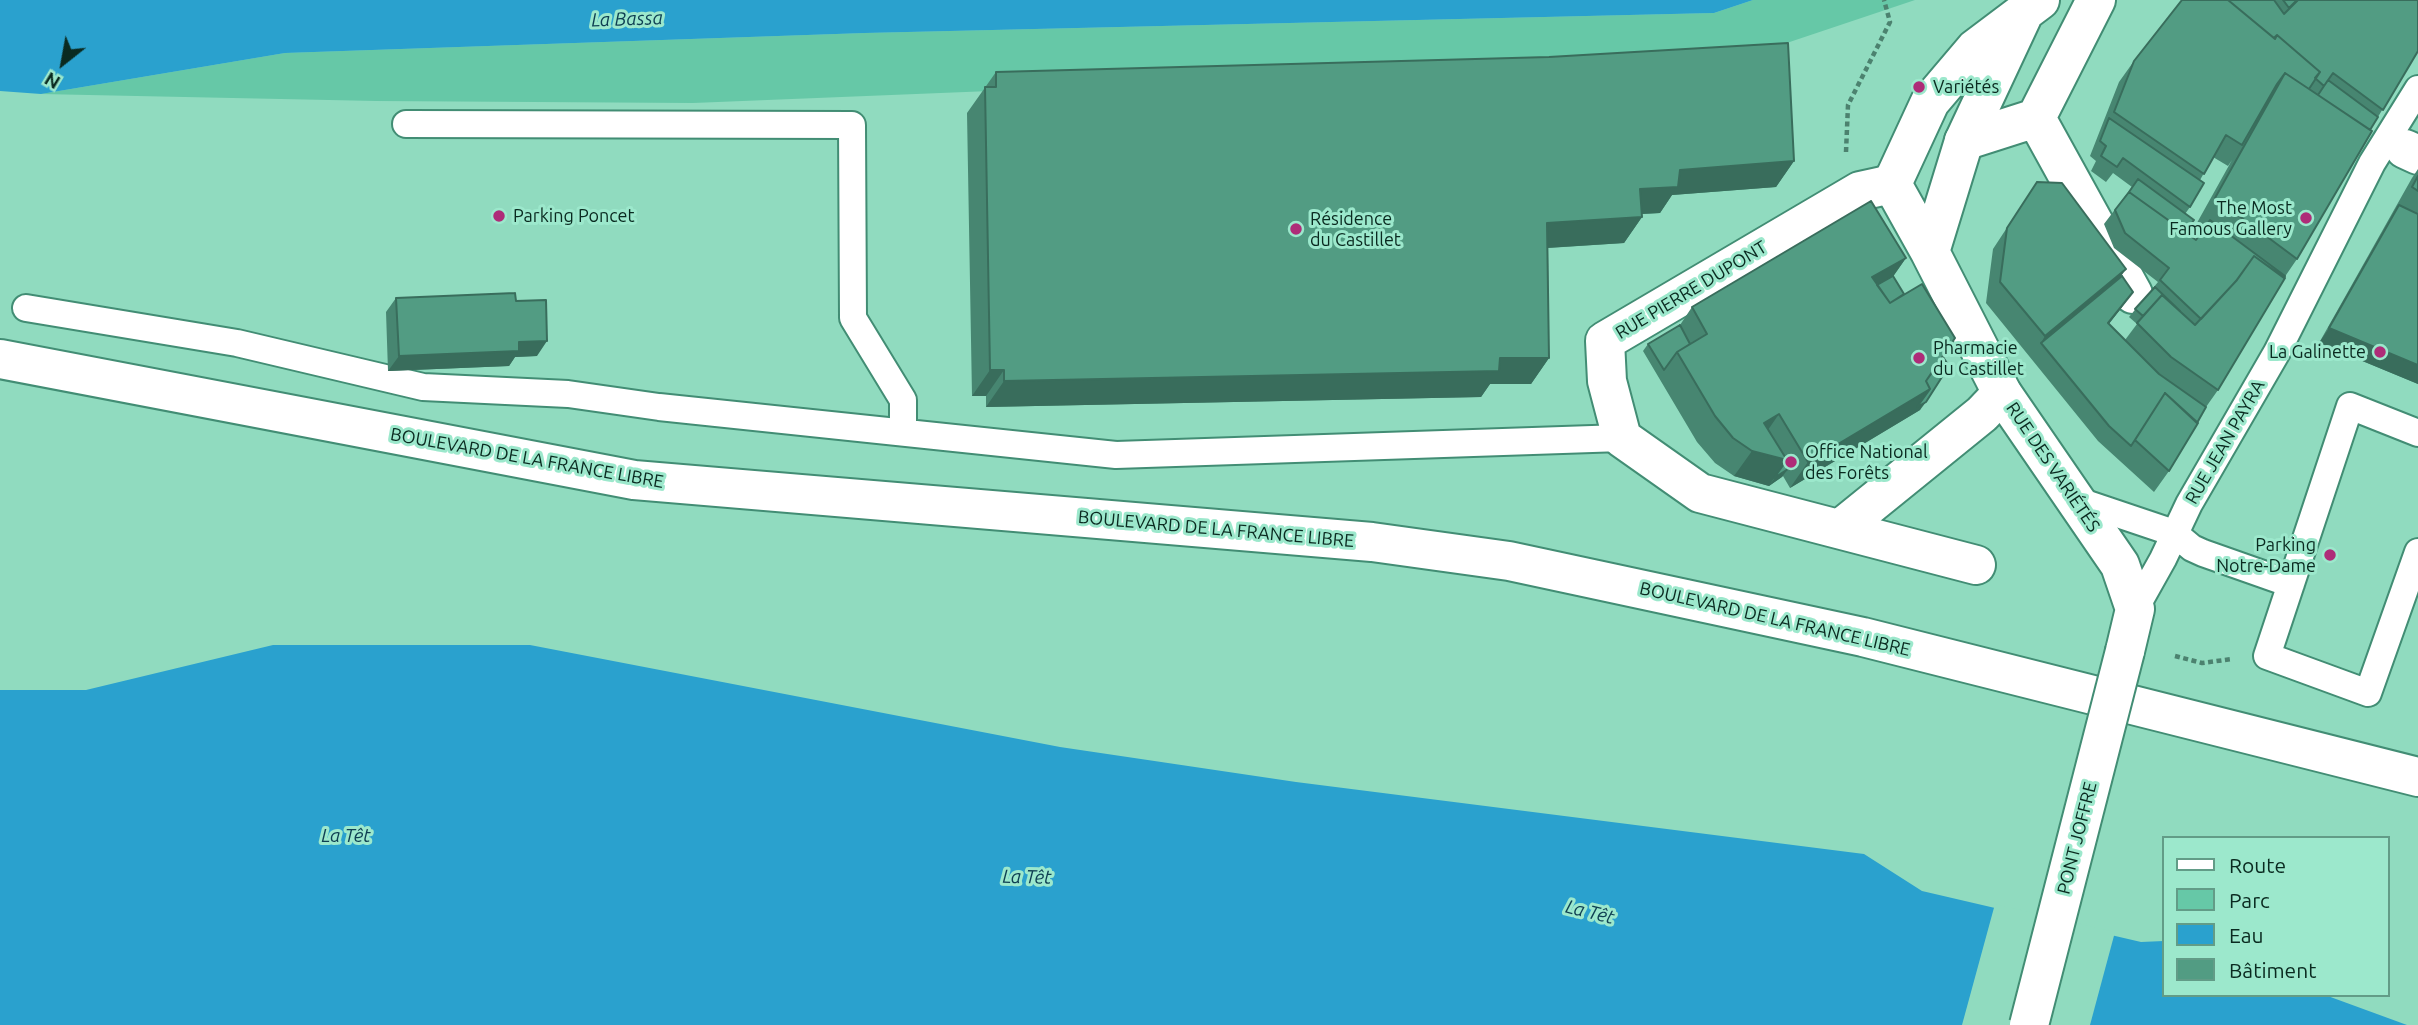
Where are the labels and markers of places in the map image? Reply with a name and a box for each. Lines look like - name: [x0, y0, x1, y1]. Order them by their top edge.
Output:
- place label: Variétés: [1933, 76, 1999, 98]
- marker: Variétés: [1911, 79, 1927, 95]
- place label: The Most Famous Gallery: [2169, 197, 2292, 240]
- place label: Parking Poncet: [513, 205, 635, 227]
- marker: Parking Poncet: [491, 208, 507, 224]
- place label: Résidence du Castillet: [1310, 208, 1401, 250]
- marker: The Most Famous Gallery: [2298, 210, 2314, 226]
- marker: Résidence du Castillet: [1288, 221, 1304, 237]
- place label: Pharmacie du Castillet: [1933, 337, 2024, 380]
- place label: La Galinette: [2269, 341, 2366, 363]
- marker: La Galinette: [2372, 344, 2388, 360]
- marker: Pharmacie du Castillet: [1911, 350, 1927, 366]
- place label: Office National des Forêts: [1805, 441, 1928, 484]
- marker: Office National des Forêts: [1783, 454, 1799, 470]
- place label: Parking Notre-Dame: [2216, 534, 2316, 576]
- marker: Parking Notre-Dame: [2322, 547, 2338, 563]

